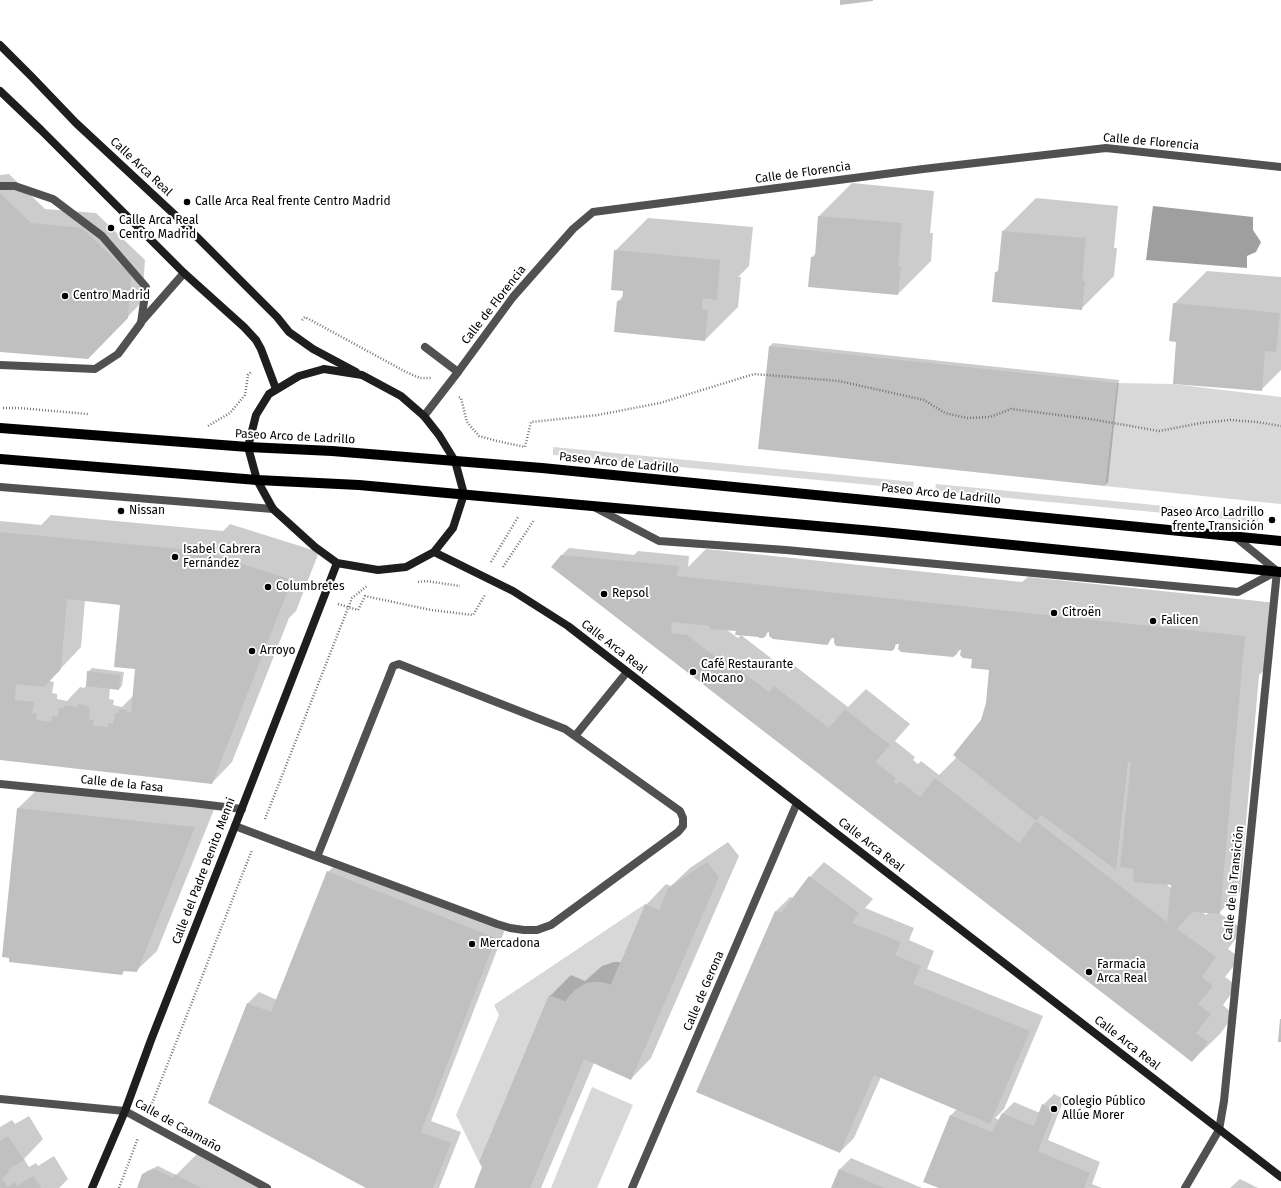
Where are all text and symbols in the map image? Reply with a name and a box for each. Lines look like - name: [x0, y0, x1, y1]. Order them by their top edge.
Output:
- street label: Calle de Florencia: [1102, 131, 1200, 153]
- street label: Calle Arca Real: [107, 135, 175, 199]
- street label: Calle de Florencia: [754, 159, 852, 187]
- place label: Calle Arca Real frente Centro Madrid: [195, 195, 391, 209]
- marker: Calle Arca Real frente Centro Madrid: [182, 197, 192, 207]
- place label: Calle Arca Real Centro Madrid: [119, 214, 199, 242]
- marker: Calle Arca Real Centro Madrid: [106, 223, 116, 233]
- street label: Calle de Florencia: [459, 263, 529, 347]
- place label: Centro Madrid: [73, 289, 150, 303]
- marker: Centro Madrid: [60, 291, 70, 301]
- street label: Paseo Arco de Ladrillo: [235, 427, 355, 447]
- street label: Paseo Arco de Ladrillo: [558, 450, 680, 476]
- street label: Paseo Arco de Ladrillo: [880, 481, 1002, 507]
- place label: Nissan: [129, 504, 165, 518]
- marker: Nissan: [116, 506, 126, 516]
- place label: Paseo Arco Ladrillo frente Transición: [1161, 506, 1264, 534]
- marker: Paseo Arco Ladrillo frente Transición: [1267, 515, 1277, 525]
- place label: Isabel Cabrera Fernández: [183, 543, 261, 571]
- marker: Isabel Cabrera Fernández: [170, 552, 180, 562]
- place label: Columbretes: [276, 580, 345, 594]
- marker: Columbretes: [263, 582, 273, 592]
- place label: Repsol: [612, 587, 649, 601]
- marker: Repsol: [599, 589, 609, 599]
- place label: Citroën: [1062, 606, 1101, 620]
- marker: Citroën: [1049, 608, 1059, 618]
- place label: Falicen: [1161, 614, 1199, 628]
- marker: Falicen: [1148, 616, 1158, 626]
- street label: Calle Arca Real: [578, 617, 650, 677]
- place label: Arroyo: [260, 644, 296, 658]
- marker: Arroyo: [247, 646, 257, 656]
- place label: Café Restaurante Mocano: [701, 658, 793, 686]
- marker: Café Restaurante Mocano: [688, 667, 698, 677]
- street label: Calle de la Fasa: [80, 772, 164, 796]
- street label: Calle del Padre Benito Menni: [169, 796, 239, 946]
- street label: Calle Arca Real: [835, 815, 907, 875]
- street label: Calle de la Transición: [1221, 825, 1247, 941]
- place label: Mercadona: [480, 937, 540, 951]
- marker: Mercadona: [467, 939, 477, 949]
- street label: Calle de Gerona: [681, 949, 727, 1033]
- place label: Farmacia Arca Real: [1097, 958, 1147, 986]
- marker: Farmacia Arca Real: [1084, 967, 1094, 977]
- street label: Calle Arca Real: [1091, 1013, 1163, 1073]
- place label: Colegio Público Allúe Morer: [1062, 1095, 1145, 1123]
- street label: Calle de Caamaño: [132, 1096, 224, 1156]
- marker: Colegio Público Allúe Morer: [1049, 1104, 1059, 1114]

